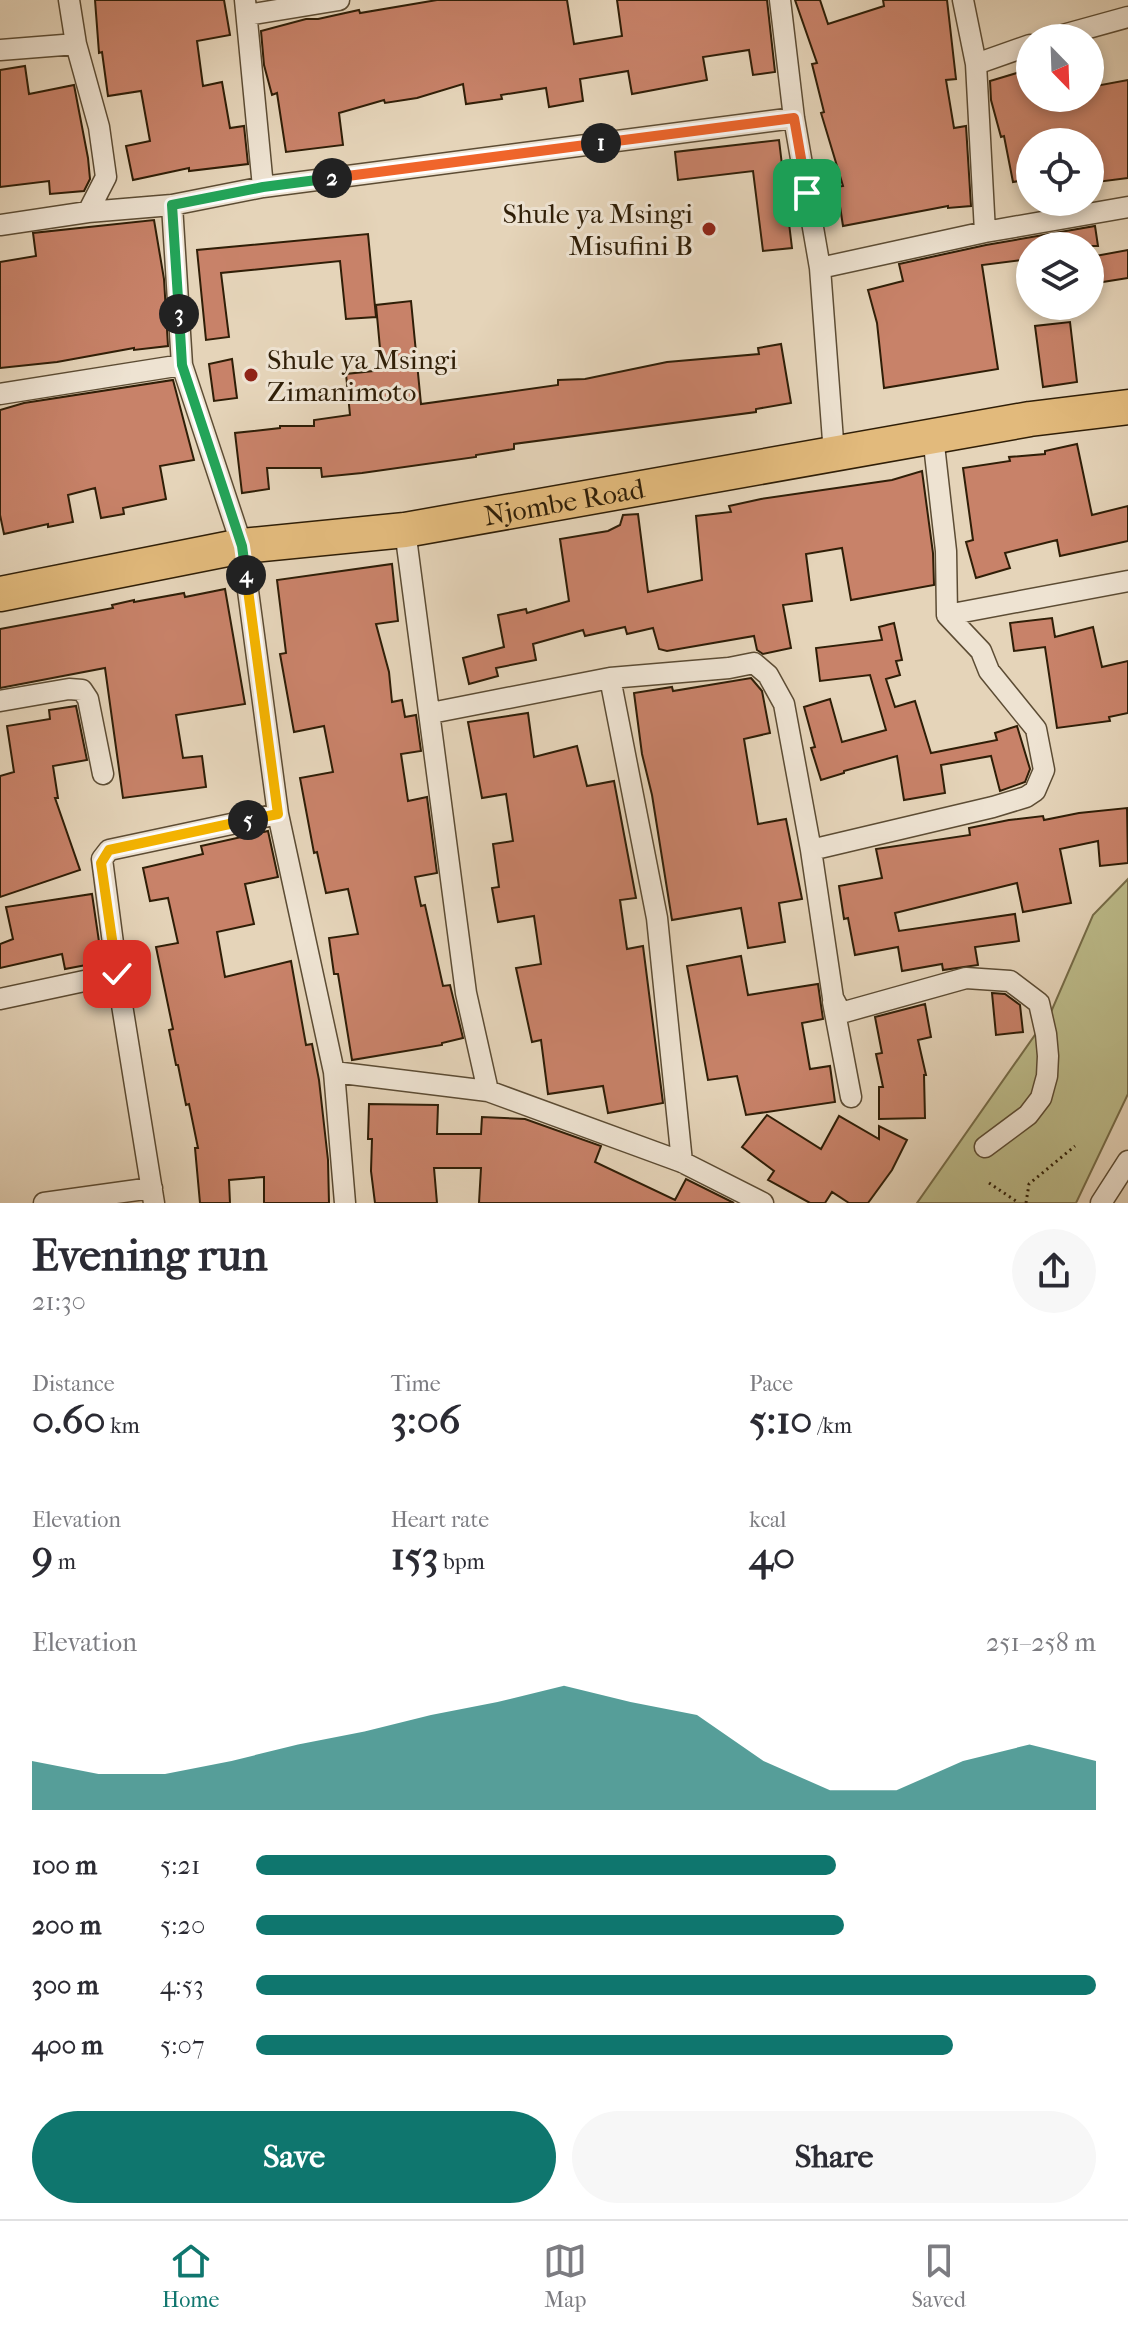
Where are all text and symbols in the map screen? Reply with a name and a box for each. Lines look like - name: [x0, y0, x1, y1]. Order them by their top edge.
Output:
- north arrow: [1016, 24, 1104, 112]
- map controls: [1016, 24, 1104, 320]
- pin: 1: [581, 123, 621, 163]
- button: locate: [1016, 128, 1104, 216]
- text: 1: [597, 130, 605, 156]
- pin: 2: [312, 158, 352, 198]
- pin: [773, 159, 841, 227]
- text: 2: [326, 165, 338, 191]
- icon: arrive: [785, 171, 829, 215]
- place label: Shule ya Msingi Misufini B: [503, 197, 693, 262]
- marker: Shule ya Msingi Misufini B: [700, 220, 718, 238]
- button: layers: [1016, 232, 1104, 320]
- pin: 3: [159, 294, 199, 334]
- text: 3: [174, 301, 184, 327]
- place label: Shule ya Msingi Zimanimoto: [267, 343, 457, 408]
- marker: Shule ya Msingi Zimanimoto: [242, 366, 260, 384]
- street label: Njombe Road: [481, 471, 648, 532]
- pin: 4: [226, 555, 266, 595]
- text: 4: [240, 562, 253, 588]
- pin: 5: [228, 800, 268, 840]
- text: 5: [243, 807, 253, 833]
- pin: [83, 940, 151, 1008]
- icon: check: [95, 952, 139, 996]
- button: share: [1012, 1229, 1096, 1313]
- text: Evening run: [32, 1230, 267, 1281]
- text: 21:30: [32, 1286, 86, 1317]
- text: Distance: [32, 1371, 115, 1397]
- text: Time: [391, 1371, 441, 1397]
- text: Pace: [749, 1371, 793, 1397]
- text: 0.60: [32, 1397, 106, 1443]
- text: 3:06: [391, 1397, 460, 1443]
- text: 5:10: [749, 1397, 812, 1443]
- text: km: [106, 1413, 140, 1439]
- text: /km: [812, 1413, 852, 1439]
- text: Elevation: [32, 1507, 121, 1533]
- text: Heart rate: [391, 1507, 489, 1533]
- text: kcal: [749, 1507, 786, 1533]
- text: 9: [32, 1533, 53, 1579]
- text: 153: [391, 1533, 438, 1579]
- text: 40: [749, 1533, 795, 1579]
- text: m: [53, 1549, 76, 1575]
- text: bpm: [438, 1549, 485, 1575]
- text: Elevation: [32, 1627, 137, 1658]
- text: 251–258 m: [986, 1627, 1096, 1658]
- text: 100 m: [32, 1850, 97, 1881]
- text: 5:21: [160, 1850, 200, 1881]
- text: 200 m: [32, 1910, 101, 1941]
- text: 5:20: [160, 1910, 205, 1941]
- text: 300 m: [32, 1970, 99, 2001]
- text: 4:53: [160, 1970, 204, 2001]
- text: 400 m: [32, 2030, 103, 2061]
- text: 5:07: [160, 2030, 204, 2061]
- button: Save: [32, 2111, 556, 2203]
- button: Share: [572, 2111, 1096, 2203]
- tab: Home: [162, 2239, 219, 2313]
- tab: Map: [543, 2239, 587, 2313]
- tab: Saved: [911, 2239, 966, 2313]

